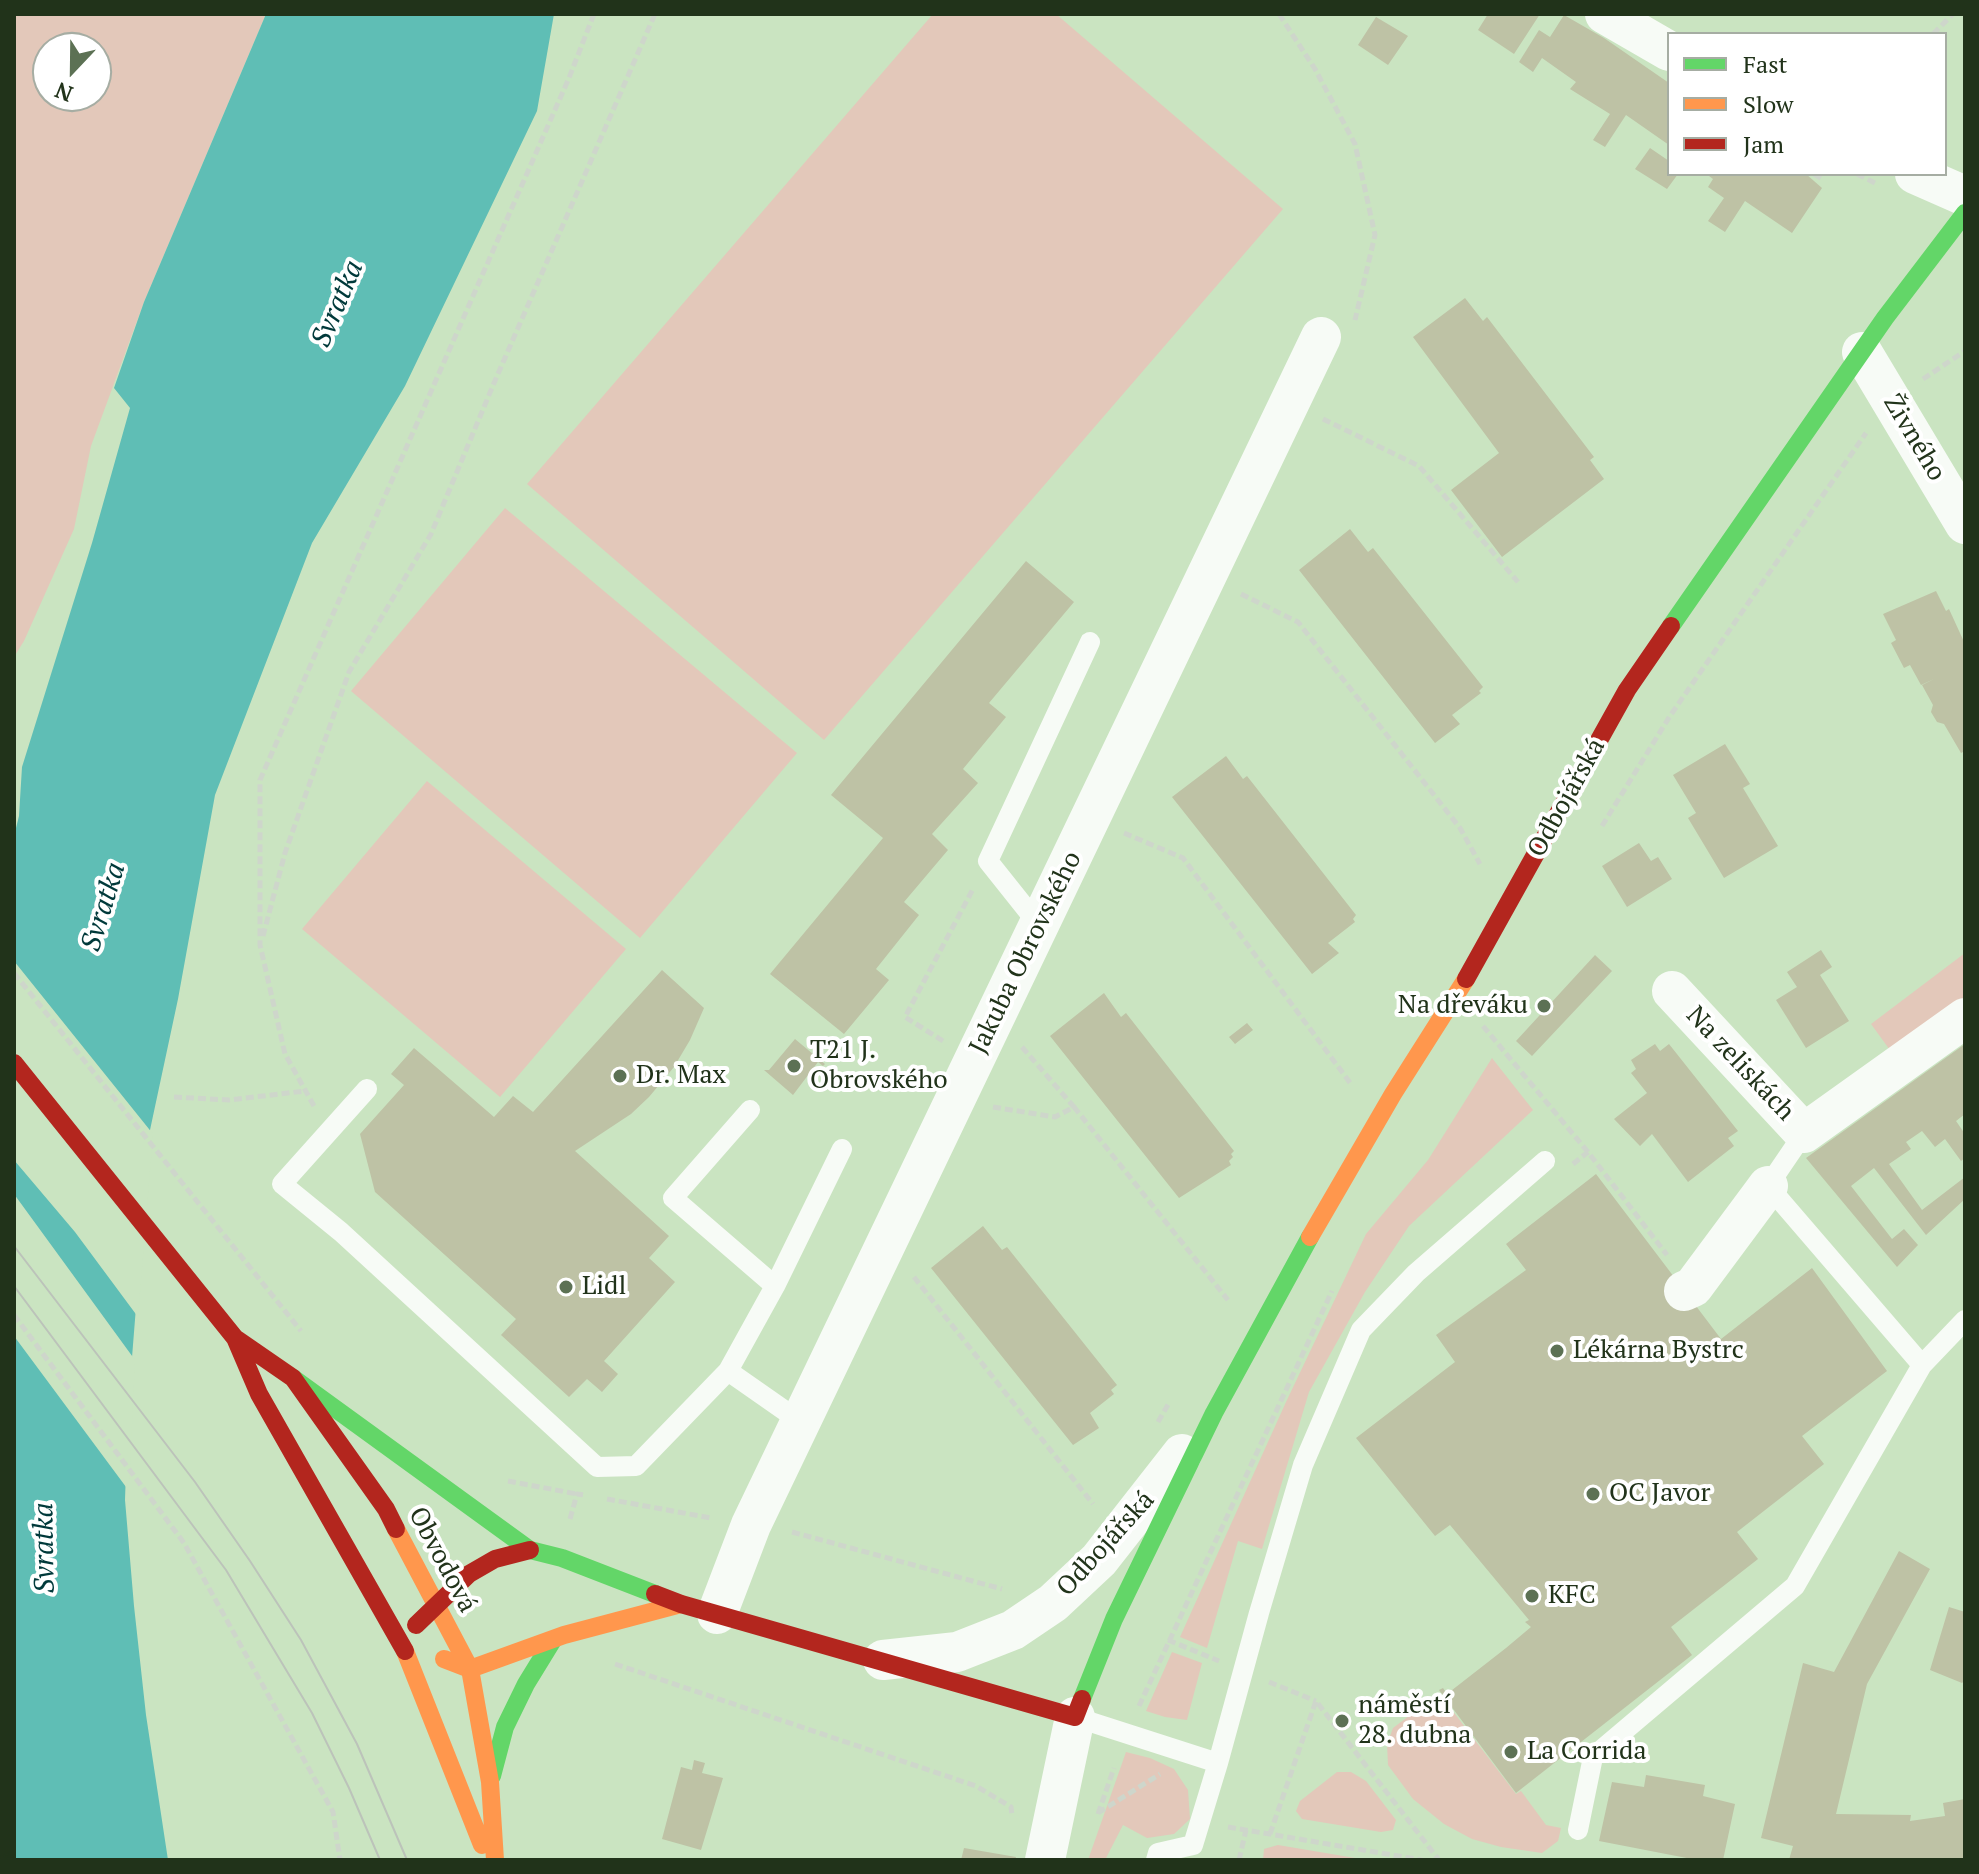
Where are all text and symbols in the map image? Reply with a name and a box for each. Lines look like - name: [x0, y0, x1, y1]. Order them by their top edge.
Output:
- north arrow: [32, 32, 112, 112]
- legend: [1667, 32, 1947, 176]
- text: Fast: [1743, 48, 1787, 80]
- text: N: [50, 76, 77, 109]
- text: Slow: [1743, 88, 1794, 120]
- text: Jam: [1743, 128, 1784, 160]
- water label: Svratka: [305, 256, 371, 352]
- street label: Živného: [1876, 389, 1952, 487]
- street label: Odbojářská: [1522, 733, 1612, 863]
- street label: Jakuba Obrovského: [963, 847, 1089, 1059]
- water label: Svratka: [75, 859, 133, 955]
- place label: Na dřeváku: [1398, 990, 1528, 1022]
- marker: Na dřeváku: [1535, 997, 1553, 1015]
- street label: Na zeliskách: [1679, 1000, 1801, 1128]
- place label: T21 J. Obrovského: [810, 1035, 948, 1096]
- marker: T21 J. Obrovského: [785, 1057, 803, 1075]
- place label: Dr. Max: [636, 1060, 726, 1092]
- marker: Dr. Max: [611, 1067, 629, 1085]
- place label: Lidl: [582, 1271, 626, 1303]
- marker: Lidl: [557, 1278, 575, 1296]
- place label: Lékárna Bystrc: [1573, 1335, 1744, 1367]
- marker: Lékárna Bystrc: [1548, 1342, 1566, 1360]
- place label: OC Javor: [1609, 1478, 1710, 1510]
- street label: Odbojářská: [1051, 1485, 1161, 1603]
- marker: OC Javor: [1584, 1485, 1602, 1503]
- water label: Svratka: [27, 1502, 63, 1594]
- street label: Obvodová: [401, 1502, 483, 1618]
- place label: KFC: [1548, 1580, 1596, 1612]
- marker: KFC: [1523, 1587, 1541, 1605]
- place label: náměstí 28. dubna: [1358, 1690, 1471, 1752]
- marker: náměstí 28. dubna: [1333, 1712, 1351, 1730]
- place label: La Corrida: [1527, 1736, 1647, 1768]
- marker: La Corrida: [1502, 1743, 1520, 1761]

